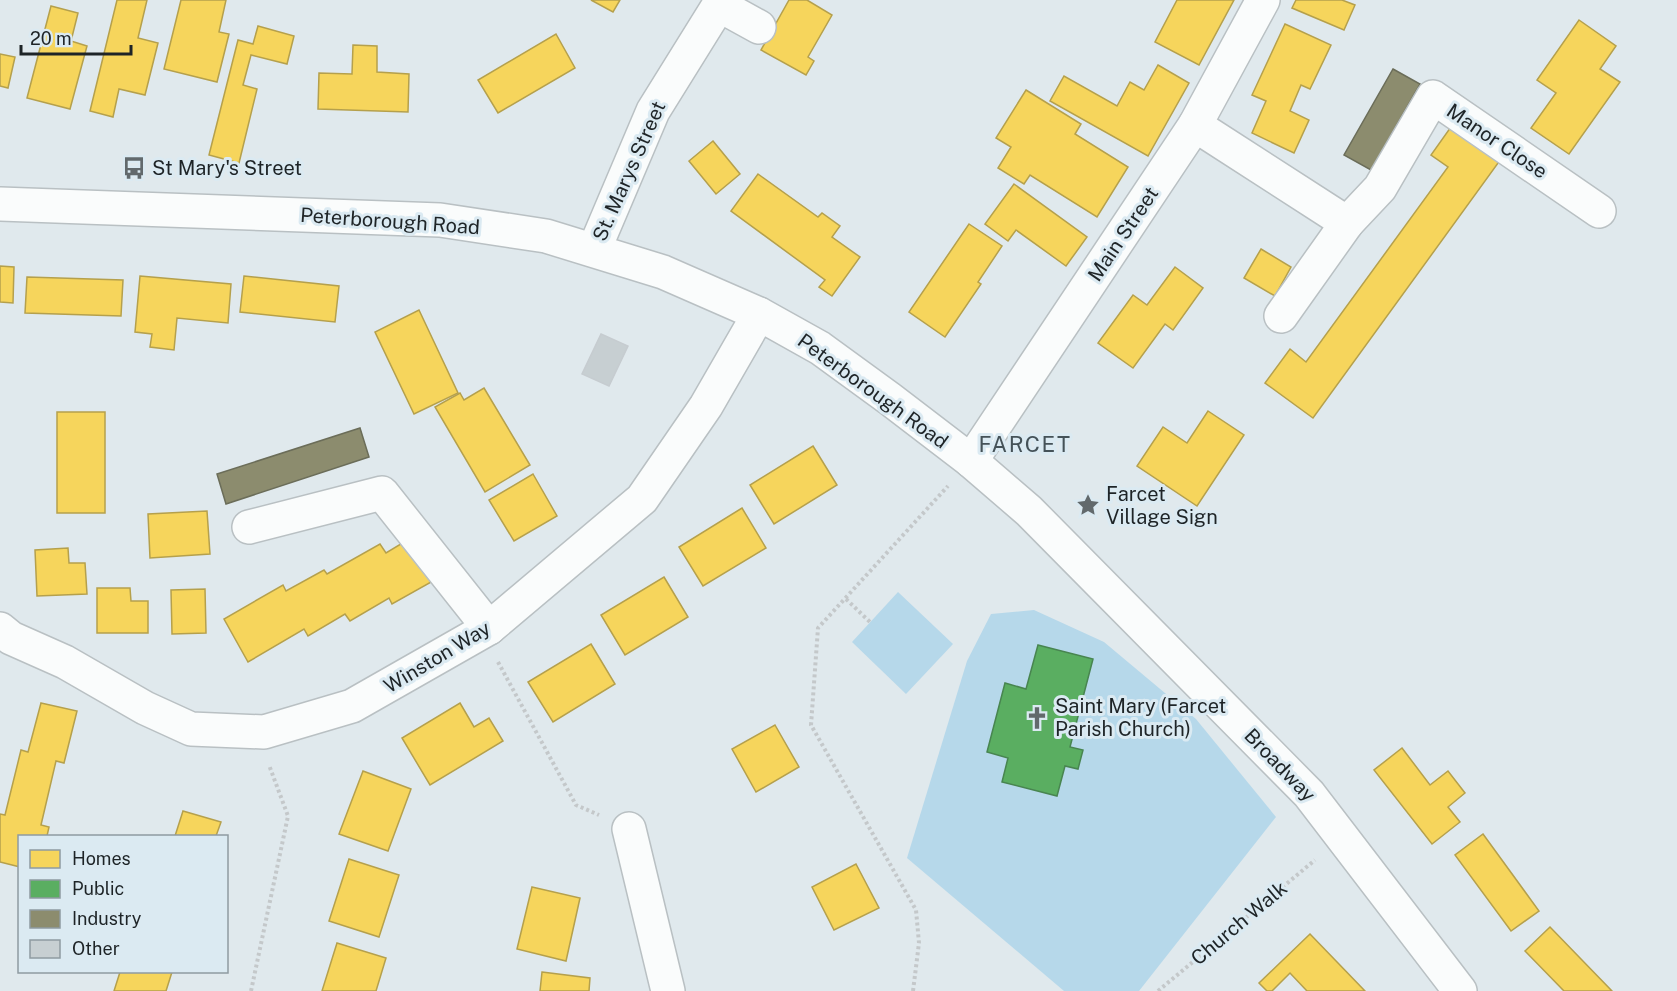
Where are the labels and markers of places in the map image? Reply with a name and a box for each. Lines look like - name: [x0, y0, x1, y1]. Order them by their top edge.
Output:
- bus stop icon: St Mary's Street: [121, 155, 147, 181]
- place label: St Mary's Street: [152, 156, 302, 180]
- place label: Farcet Village Sign: [1106, 482, 1218, 529]
- place icon: Farcet Village Sign: [1075, 492, 1101, 518]
- place label: Saint Mary (Farcet Parish Church): [1055, 694, 1226, 741]
- church icon: Saint Mary (Farcet Parish Church): [1024, 705, 1050, 731]

